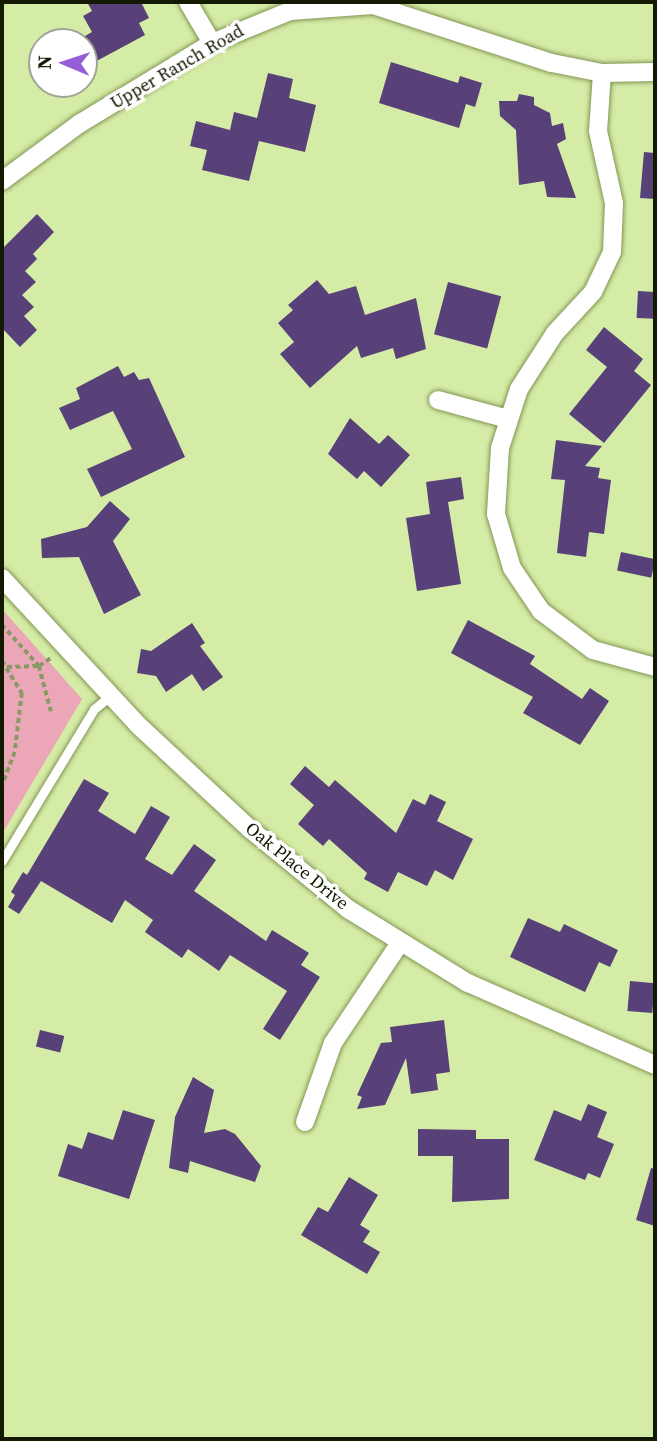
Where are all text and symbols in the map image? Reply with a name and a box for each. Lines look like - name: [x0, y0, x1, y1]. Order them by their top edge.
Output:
- street label: Upper Ranch Road: [107, 20, 247, 114]
- north arrow: [28, 28, 98, 98]
- text: N: [31, 55, 57, 70]
- street label: Oak Place Drive: [241, 818, 353, 914]

